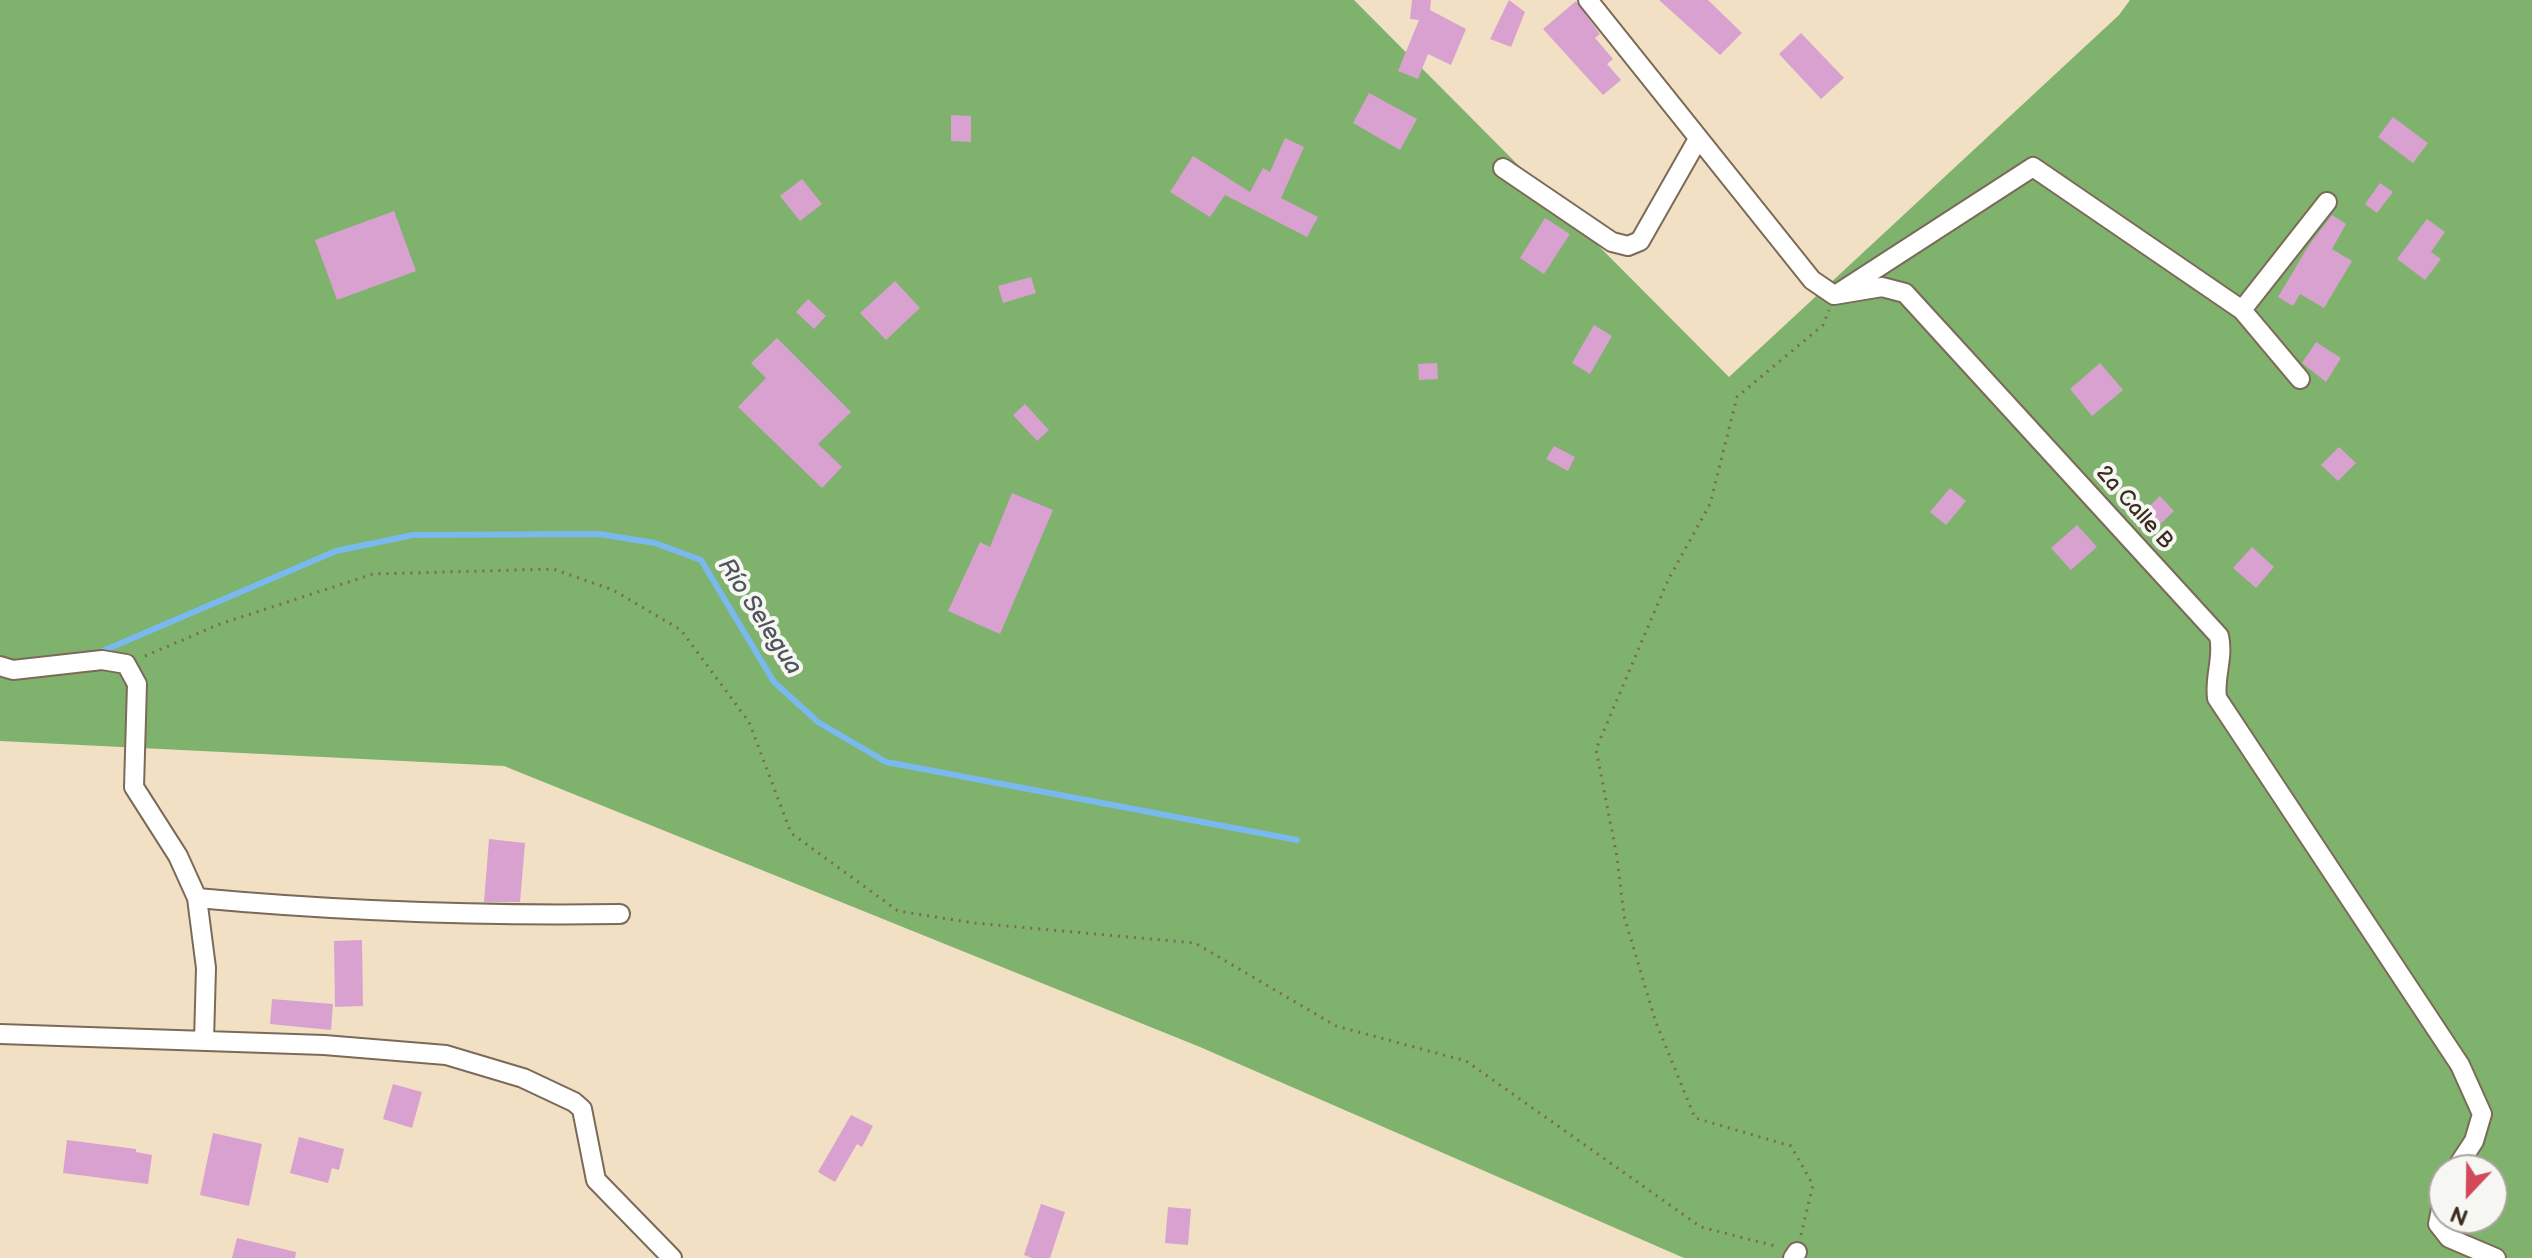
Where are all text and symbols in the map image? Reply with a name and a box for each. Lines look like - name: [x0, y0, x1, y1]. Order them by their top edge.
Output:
- street label: 2a Calle B: [2090, 461, 2178, 555]
- water label: Río Selegua: [711, 553, 807, 681]
- north arrow: [2428, 1154, 2508, 1234]
- text: N: [2447, 1199, 2472, 1230]

